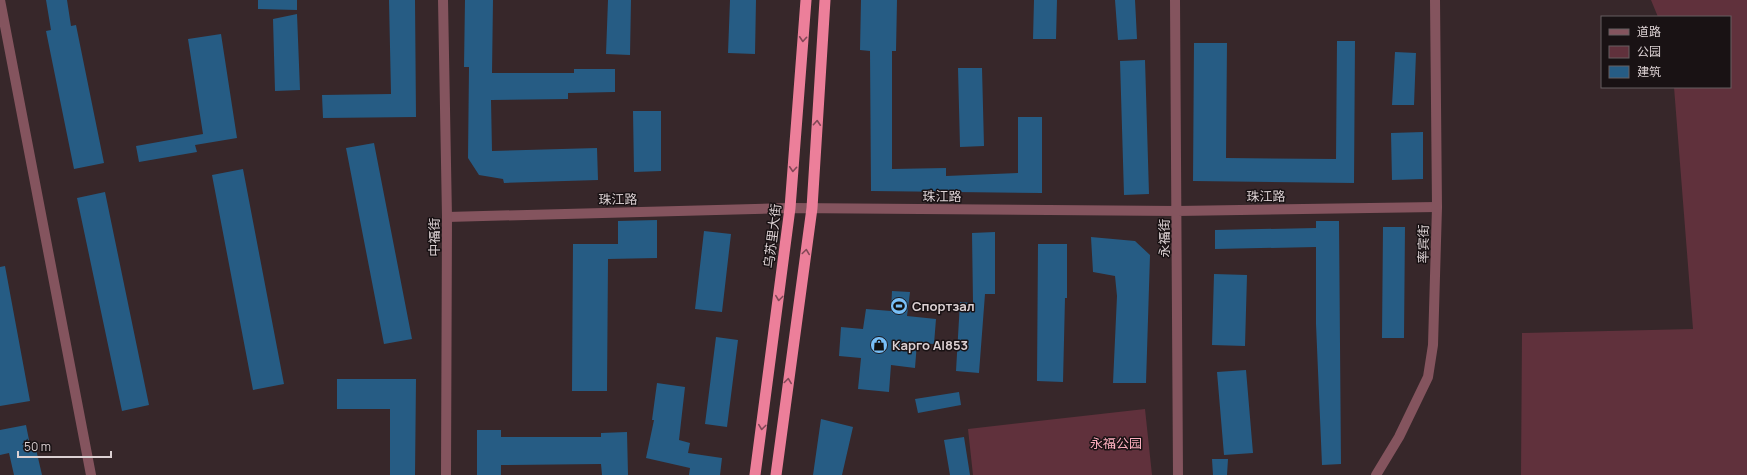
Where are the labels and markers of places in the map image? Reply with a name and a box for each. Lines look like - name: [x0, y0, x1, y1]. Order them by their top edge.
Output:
- sports icon: Спортзал: [889, 296, 909, 316]
- place label: Спортзал: [912, 297, 975, 315]
- shop icon: Карго Al853: [869, 335, 889, 355]
- place label: Карго Al853: [892, 336, 968, 354]

